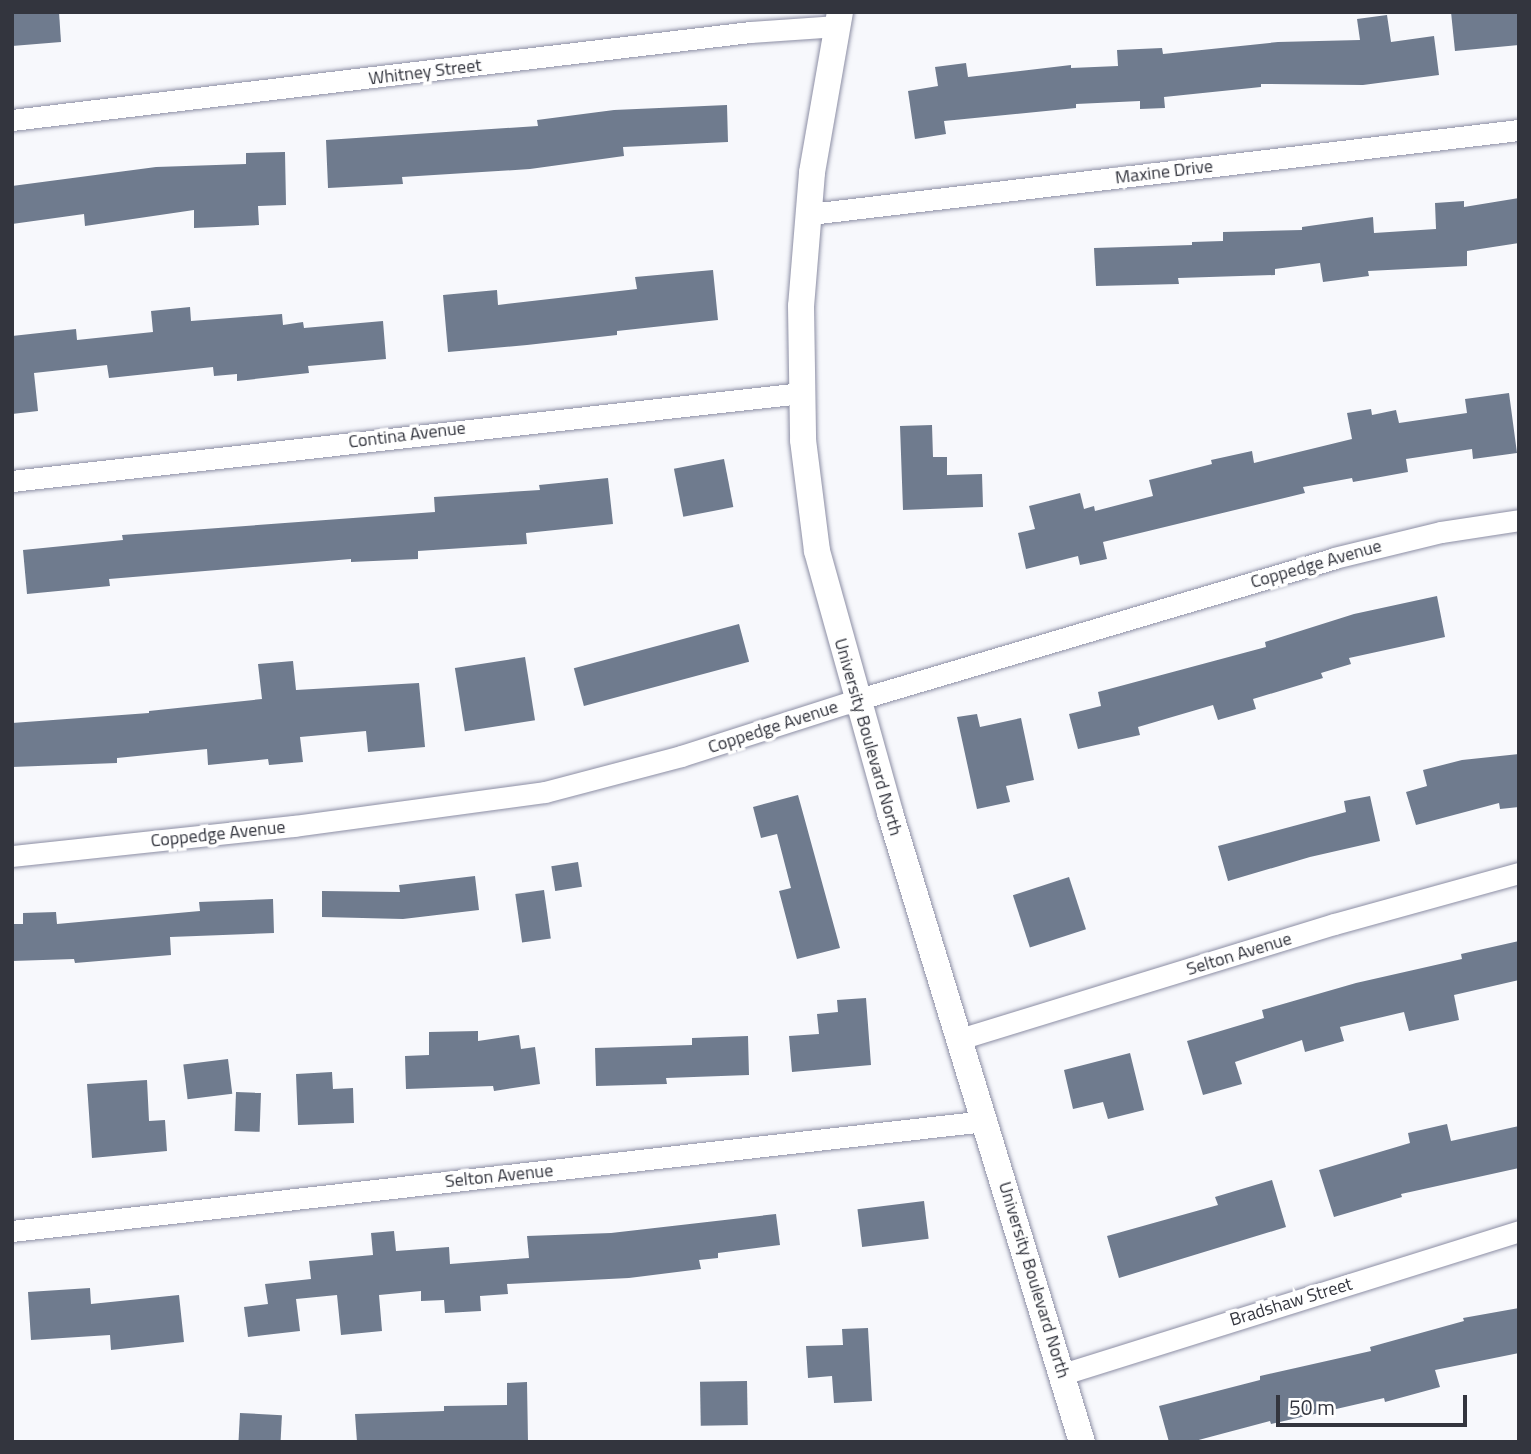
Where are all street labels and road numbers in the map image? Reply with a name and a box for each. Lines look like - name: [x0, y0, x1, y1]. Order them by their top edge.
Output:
- street label: Whitney Street: [367, 54, 483, 90]
- street label: Maxine Drive: [1114, 155, 1214, 189]
- street label: Contina Avenue: [347, 417, 467, 453]
- street label: Coppedge Avenue: [1248, 535, 1384, 593]
- street label: University Boulevard North: [829, 636, 907, 838]
- street label: Coppedge Avenue: [705, 696, 841, 758]
- street label: Coppedge Avenue: [150, 816, 286, 852]
- street label: Selton Avenue: [1184, 928, 1294, 980]
- street label: Selton Avenue: [444, 1160, 554, 1192]
- street label: University Boulevard North: [994, 1179, 1074, 1381]
- street label: Bradshaw Street: [1227, 1273, 1355, 1331]

